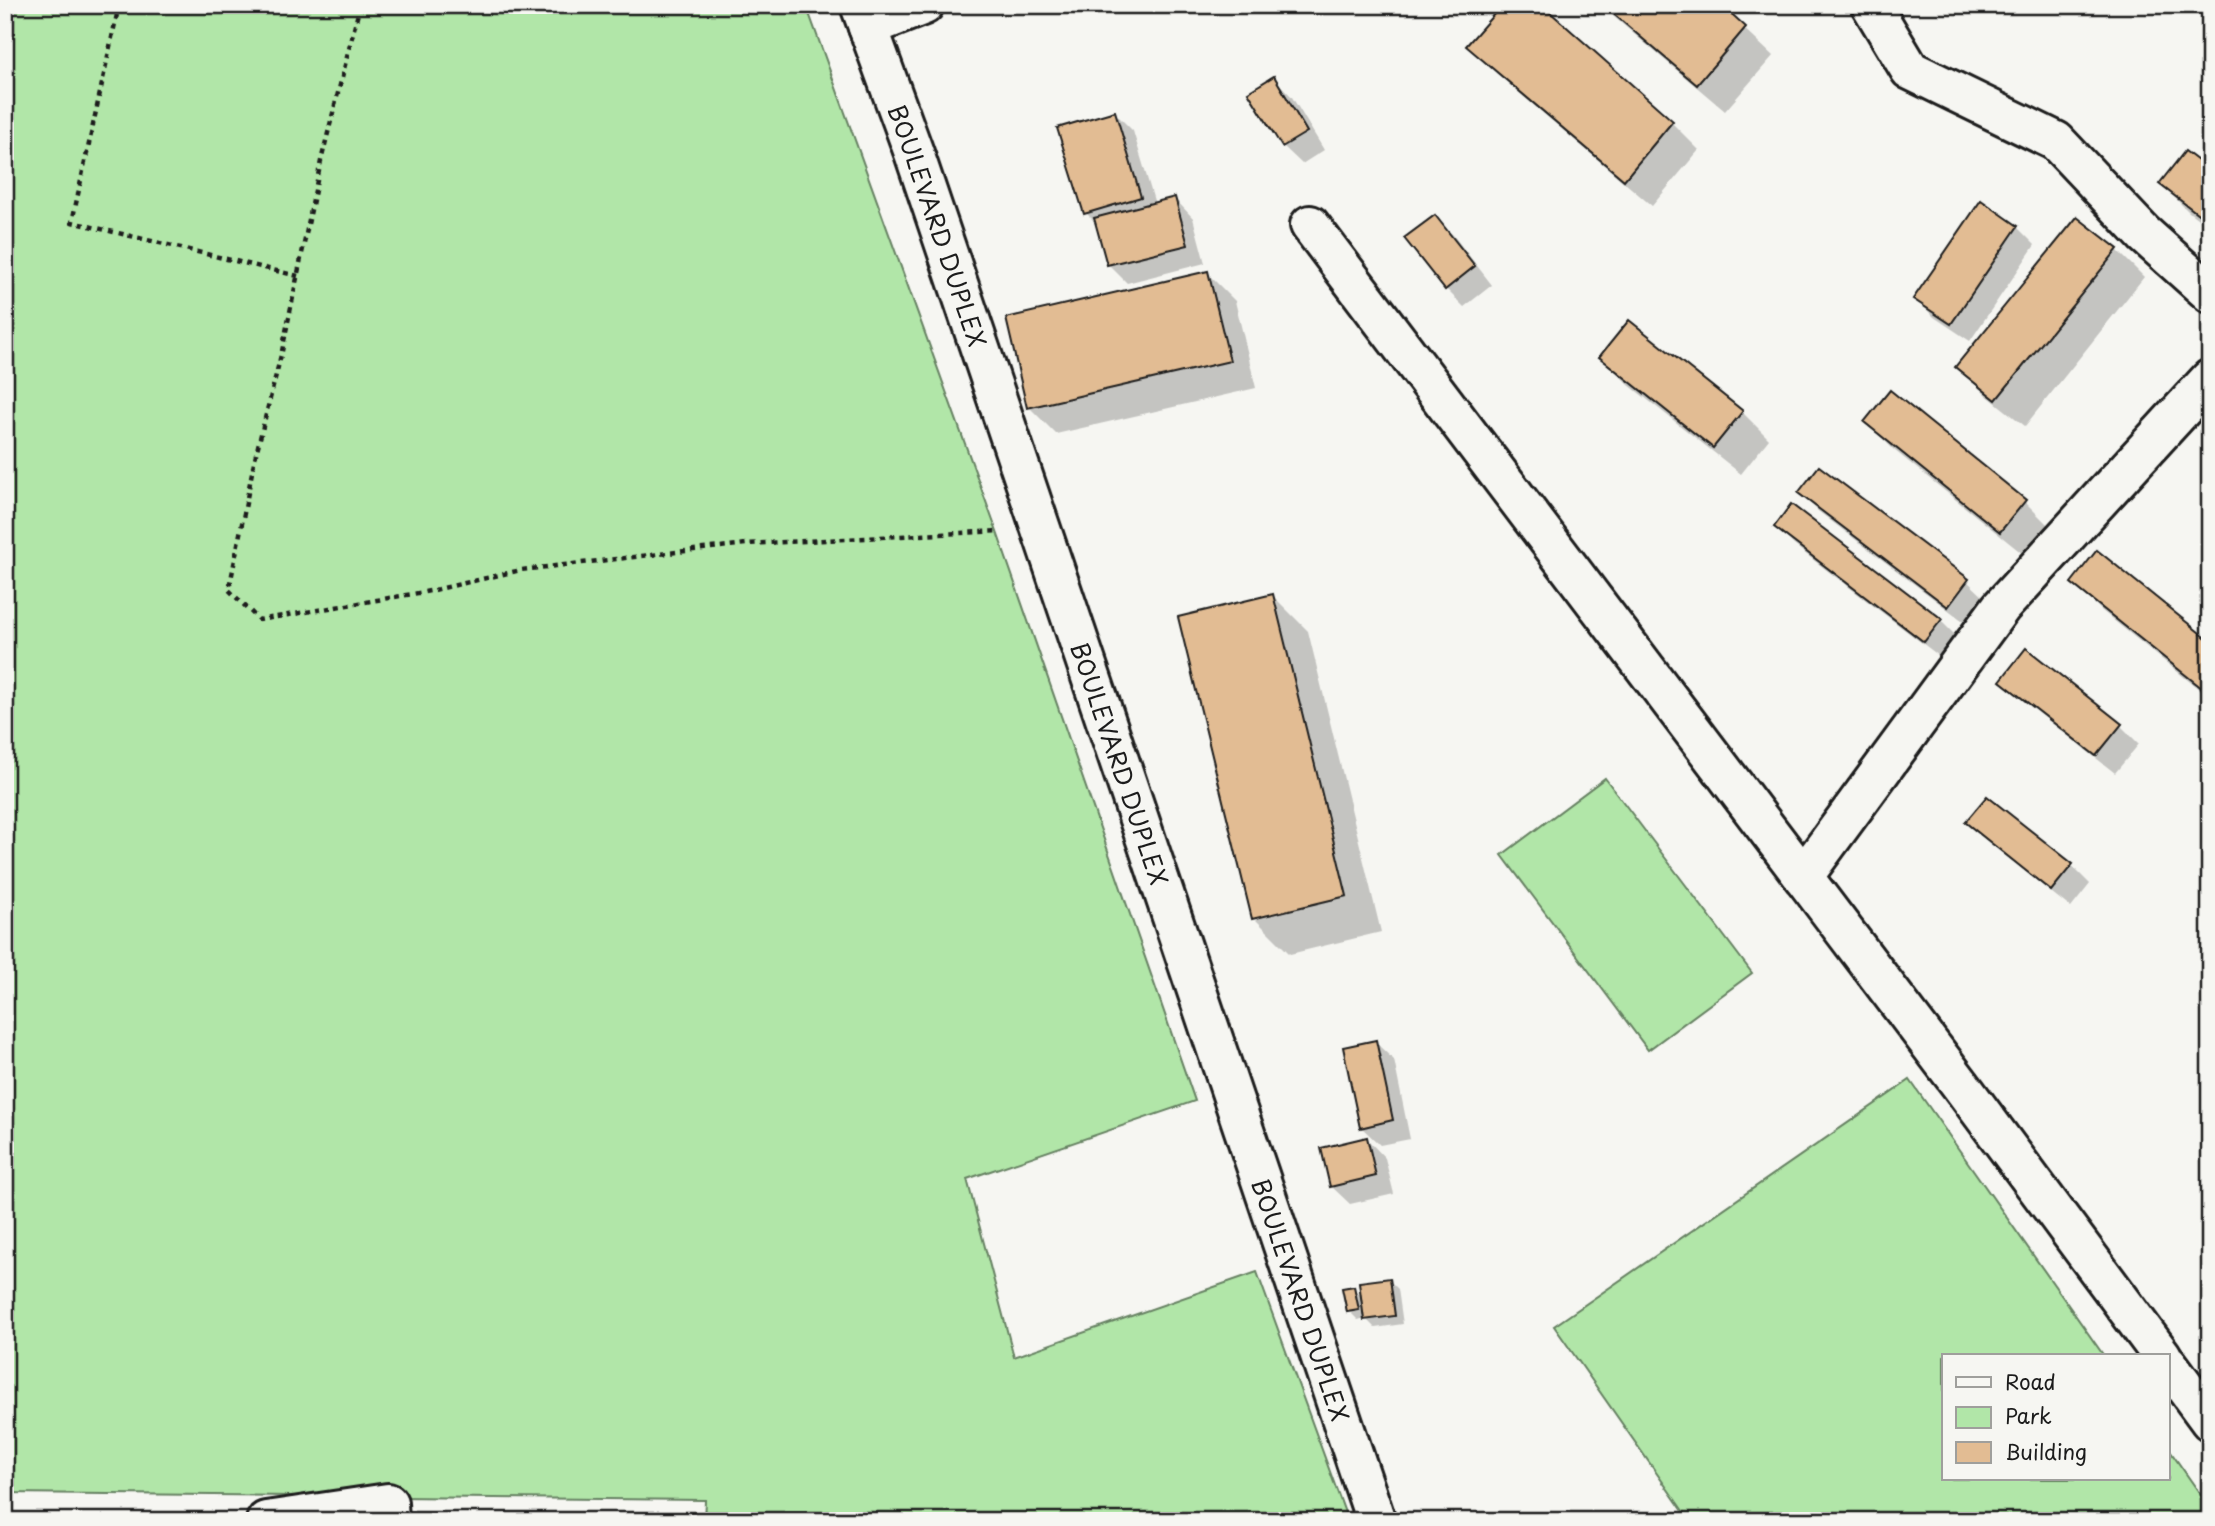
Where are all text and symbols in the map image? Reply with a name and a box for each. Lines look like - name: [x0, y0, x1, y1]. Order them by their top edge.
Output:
- street label: BOULEVARD DUPLEX: [880, 99, 996, 352]
- street label: BOULEVARD DUPLEX: [1062, 637, 1178, 890]
- street label: BOULEVARD DUPLEX: [1243, 1173, 1359, 1426]
- legend: [1942, 1354, 2170, 1480]
- text: Road: [2005, 1365, 2056, 1397]
- text: Park: [2005, 1399, 2052, 1431]
- text: Building: [2005, 1435, 2087, 1467]

